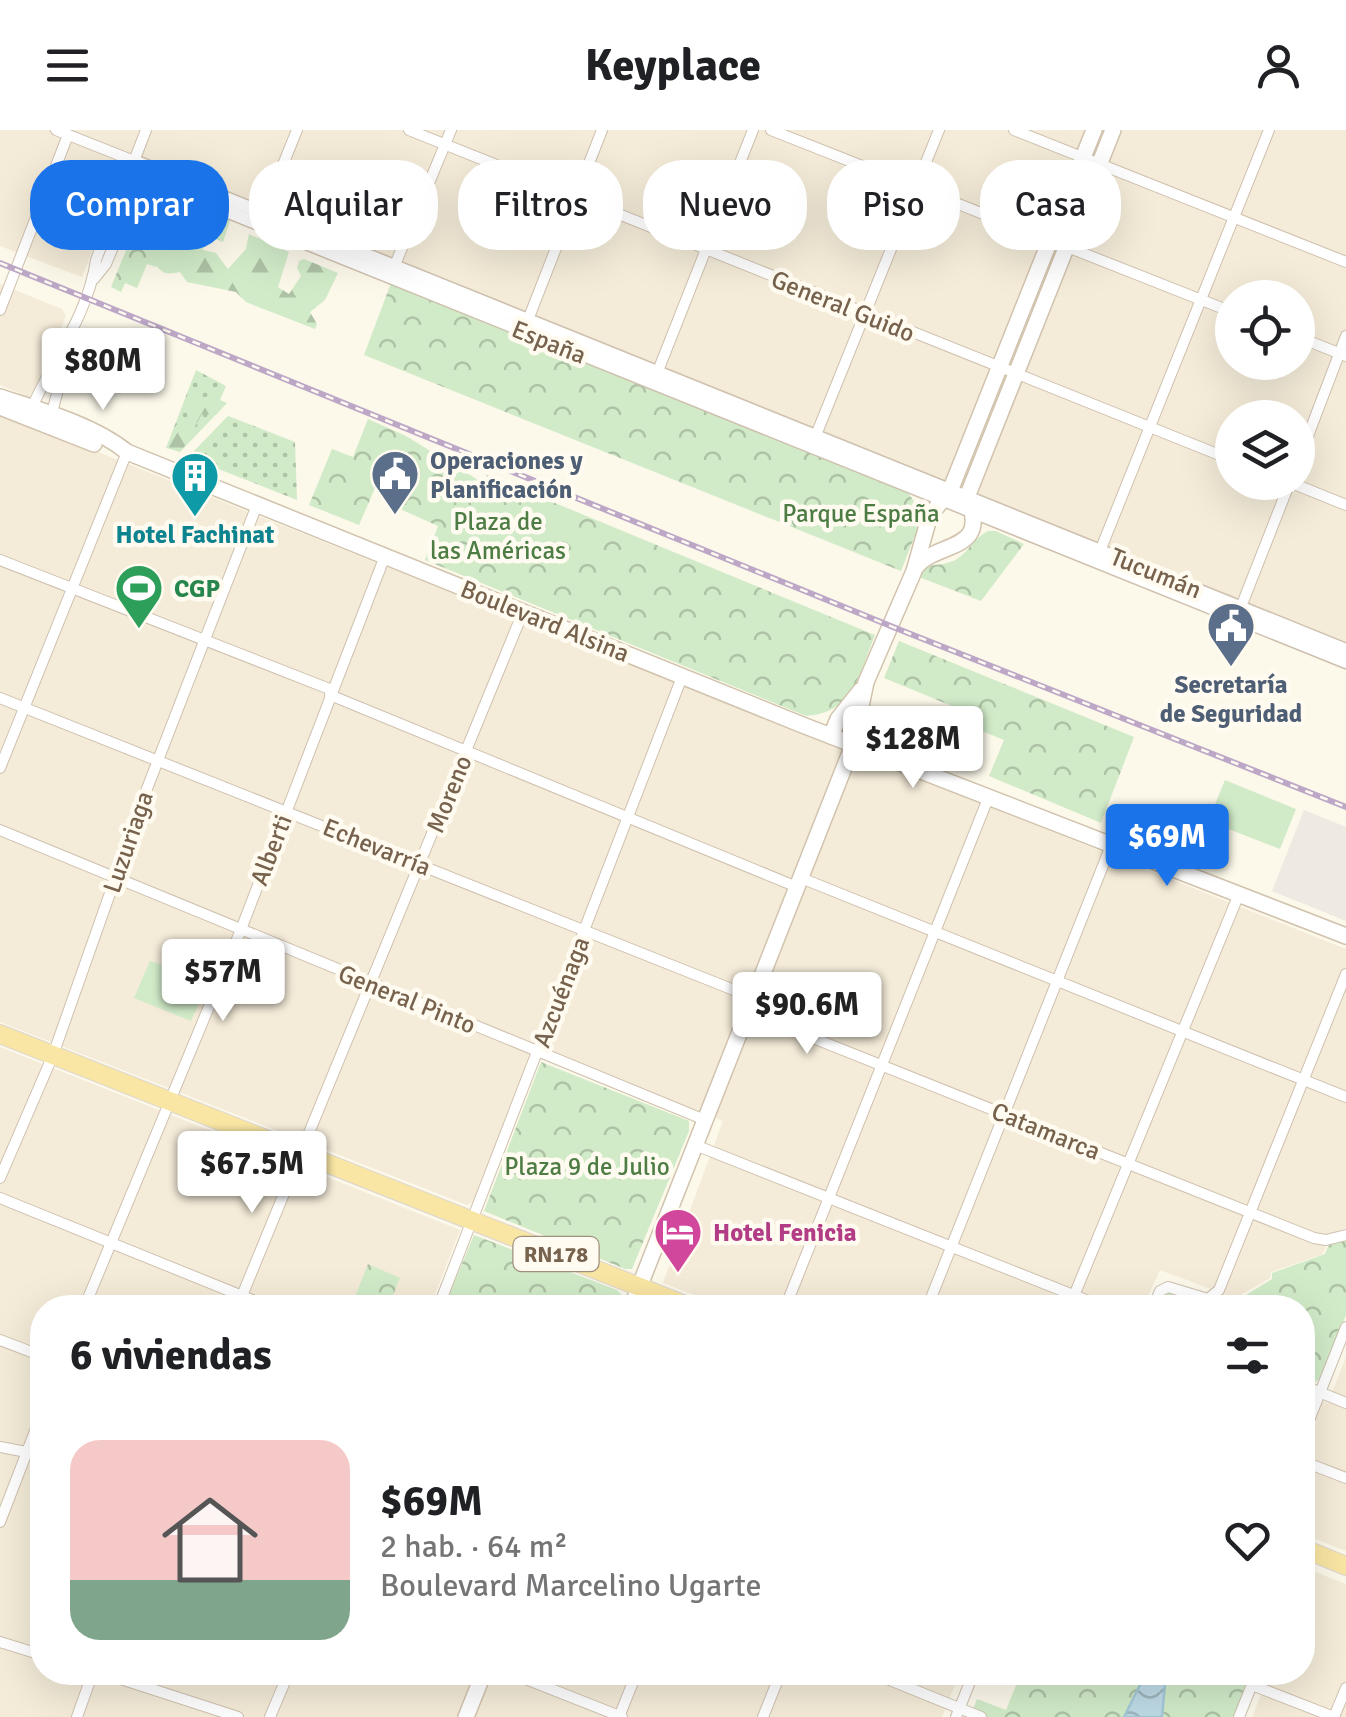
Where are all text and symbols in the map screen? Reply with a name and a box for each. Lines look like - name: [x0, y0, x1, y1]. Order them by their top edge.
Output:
- icon: menu: [40, 38, 95, 93]
- text: Keyplace: [585, 38, 761, 93]
- icon: person: [1251, 38, 1306, 93]
- chip: Comprar: [30, 160, 229, 250]
- chip: Alquilar: [249, 160, 438, 250]
- chip: Filtros: [458, 160, 623, 250]
- chip: Nuevo: [643, 160, 807, 250]
- chip: Piso: [827, 160, 960, 250]
- chip: Casa: [980, 160, 1121, 250]
- street label: General Guido: [767, 263, 919, 349]
- map controls: [1215, 280, 1315, 500]
- button: locate: [1215, 280, 1315, 380]
- street label: España: [507, 313, 591, 371]
- pin: $80M: [44, 328, 162, 413]
- text: $80M: [64, 341, 142, 380]
- button: layers: [1215, 400, 1315, 500]
- place label: Operaciones y Planificación: [430, 445, 583, 505]
- public building icon: Operaciones y Planificación: [369, 448, 421, 516]
- building icon: Hotel Fachinat: [169, 450, 221, 518]
- park label: Parque España: [782, 498, 940, 529]
- park label: Plaza de las Américas: [430, 506, 566, 566]
- place label: Hotel Fachinat: [116, 519, 274, 550]
- street label: Tucumán: [1106, 541, 1206, 605]
- sports icon: CGP: [113, 562, 165, 630]
- place label: CGP: [174, 573, 220, 604]
- street label: Boulevard Alsina: [456, 573, 634, 669]
- public building icon: Secretaría de Seguridad: [1205, 600, 1257, 668]
- place label: Secretaría de Seguridad: [1160, 669, 1302, 729]
- pin: $128M: [843, 706, 983, 791]
- text: $128M: [865, 719, 961, 758]
- street label: Moreno: [419, 751, 479, 837]
- street label: Luzuriaga: [96, 787, 160, 897]
- pin: $69M: [1108, 804, 1226, 889]
- street label: Alberti: [243, 810, 299, 890]
- street label: Echevarría: [318, 811, 436, 883]
- text: $69M: [1128, 817, 1206, 856]
- street label: Azcuénaga: [526, 932, 596, 1052]
- pin: $57M: [164, 939, 282, 1024]
- text: $57M: [184, 952, 262, 991]
- street label: General Pinto: [334, 957, 480, 1041]
- pin: $90.6M: [726, 972, 888, 1057]
- text: $90.6M: [755, 985, 859, 1024]
- street label: Catamarca: [987, 1095, 1105, 1167]
- pin: $67.5M: [171, 1131, 333, 1216]
- text: $67.5M: [200, 1144, 304, 1183]
- park label: Plaza 9 de Julio: [504, 1151, 670, 1182]
- hotel icon: Hotel Fenicia: [652, 1206, 704, 1274]
- place label: Hotel Fenicia: [713, 1217, 857, 1248]
- road number: RN178: [514, 1237, 598, 1271]
- icon: filters: [1220, 1328, 1275, 1383]
- text: 6 viviendas: [70, 1330, 272, 1381]
- text: $69M: [380, 1476, 483, 1527]
- icon: home: [150, 1480, 270, 1600]
- icon: heart: [1220, 1513, 1275, 1568]
- text: 2 hab. · 64 m²: [380, 1527, 568, 1566]
- text: Boulevard Marcelino Ugarte: [380, 1566, 762, 1605]

